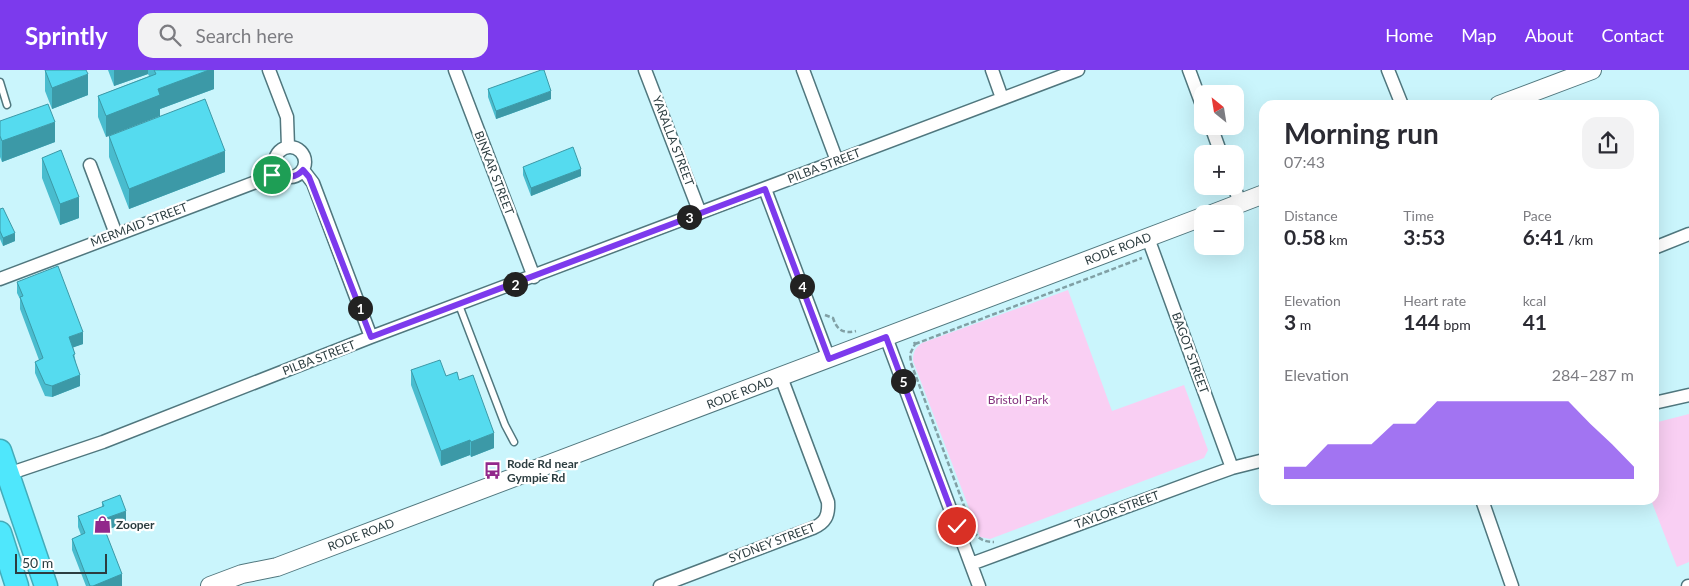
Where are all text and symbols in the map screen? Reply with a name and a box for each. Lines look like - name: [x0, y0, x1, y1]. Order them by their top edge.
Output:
- search box: [138, 13, 488, 58]
- text: Sprintly: [25, 21, 108, 50]
- icon: search: [156, 21, 184, 49]
- text: Search here: [196, 24, 294, 47]
- text: Home: [1385, 24, 1433, 46]
- text: Map: [1461, 24, 1497, 46]
- text: About: [1525, 24, 1574, 46]
- text: Contact: [1602, 24, 1664, 46]
- north arrow: [1194, 85, 1244, 135]
- map controls: [1194, 85, 1244, 255]
- street label: YARALLA STREET: [649, 94, 698, 188]
- text: Morning run: [1284, 116, 1439, 150]
- button: share: [1582, 117, 1634, 169]
- street label: BINKAR STREET: [472, 129, 517, 217]
- street label: PILBA STREET: [785, 145, 863, 186]
- button: +: [1194, 145, 1244, 195]
- text: 07:43: [1284, 152, 1325, 171]
- pin: [251, 154, 293, 196]
- icon: arrive: [258, 161, 286, 189]
- street label: MERMAID STREET: [88, 199, 189, 250]
- pin: 3: [676, 204, 702, 230]
- button: −: [1194, 205, 1244, 255]
- text: Distance: [1284, 207, 1338, 224]
- text: Time: [1403, 207, 1434, 224]
- text: Pace: [1523, 207, 1552, 224]
- text: 3: [685, 209, 694, 226]
- text: 0.58: [1284, 224, 1326, 249]
- text: 3:53: [1403, 224, 1445, 249]
- text: 6:41: [1523, 224, 1565, 249]
- street label: RODE ROAD: [1082, 229, 1153, 268]
- text: km: [1326, 231, 1348, 248]
- text: /km: [1565, 231, 1593, 248]
- pin: 2: [502, 272, 528, 296]
- pin: 4: [790, 274, 814, 298]
- text: 2: [511, 276, 520, 293]
- text: 4: [798, 278, 807, 295]
- text: Elevation: [1284, 292, 1341, 309]
- text: Heart rate: [1403, 292, 1466, 309]
- text: kcal: [1523, 292, 1546, 309]
- pin: 1: [348, 296, 372, 320]
- text: 1: [356, 300, 365, 317]
- text: 3: [1284, 309, 1296, 334]
- text: 144: [1403, 309, 1440, 334]
- text: 41: [1523, 309, 1547, 334]
- street label: BAGOT STREET: [1169, 310, 1212, 396]
- text: m: [1296, 316, 1311, 333]
- text: bpm: [1440, 316, 1471, 333]
- street label: PILBA STREET: [280, 337, 358, 378]
- text: Elevation: [1284, 365, 1349, 384]
- text: 284–287 m: [1552, 365, 1634, 384]
- pin: 5: [890, 368, 916, 394]
- street label: RODE ROAD: [704, 373, 775, 412]
- text: 5: [899, 373, 908, 390]
- park label: Bristol Park: [988, 392, 1049, 407]
- place label: Rode Rd near Gympie Rd: [507, 456, 579, 485]
- bus stop icon: Rode Rd near Gympie Rd: [483, 461, 503, 481]
- street label: TAYLOR STREET: [1072, 487, 1161, 532]
- pin: [936, 505, 978, 547]
- icon: check: [943, 512, 971, 540]
- shop icon: Zooper: [92, 515, 112, 535]
- street label: RODE ROAD: [325, 515, 396, 554]
- place label: Zooper: [116, 517, 155, 532]
- street label: SYDNEY STREET: [727, 519, 817, 566]
- scale bar: [15, 551, 108, 574]
- text: 50 m: [22, 554, 53, 571]

